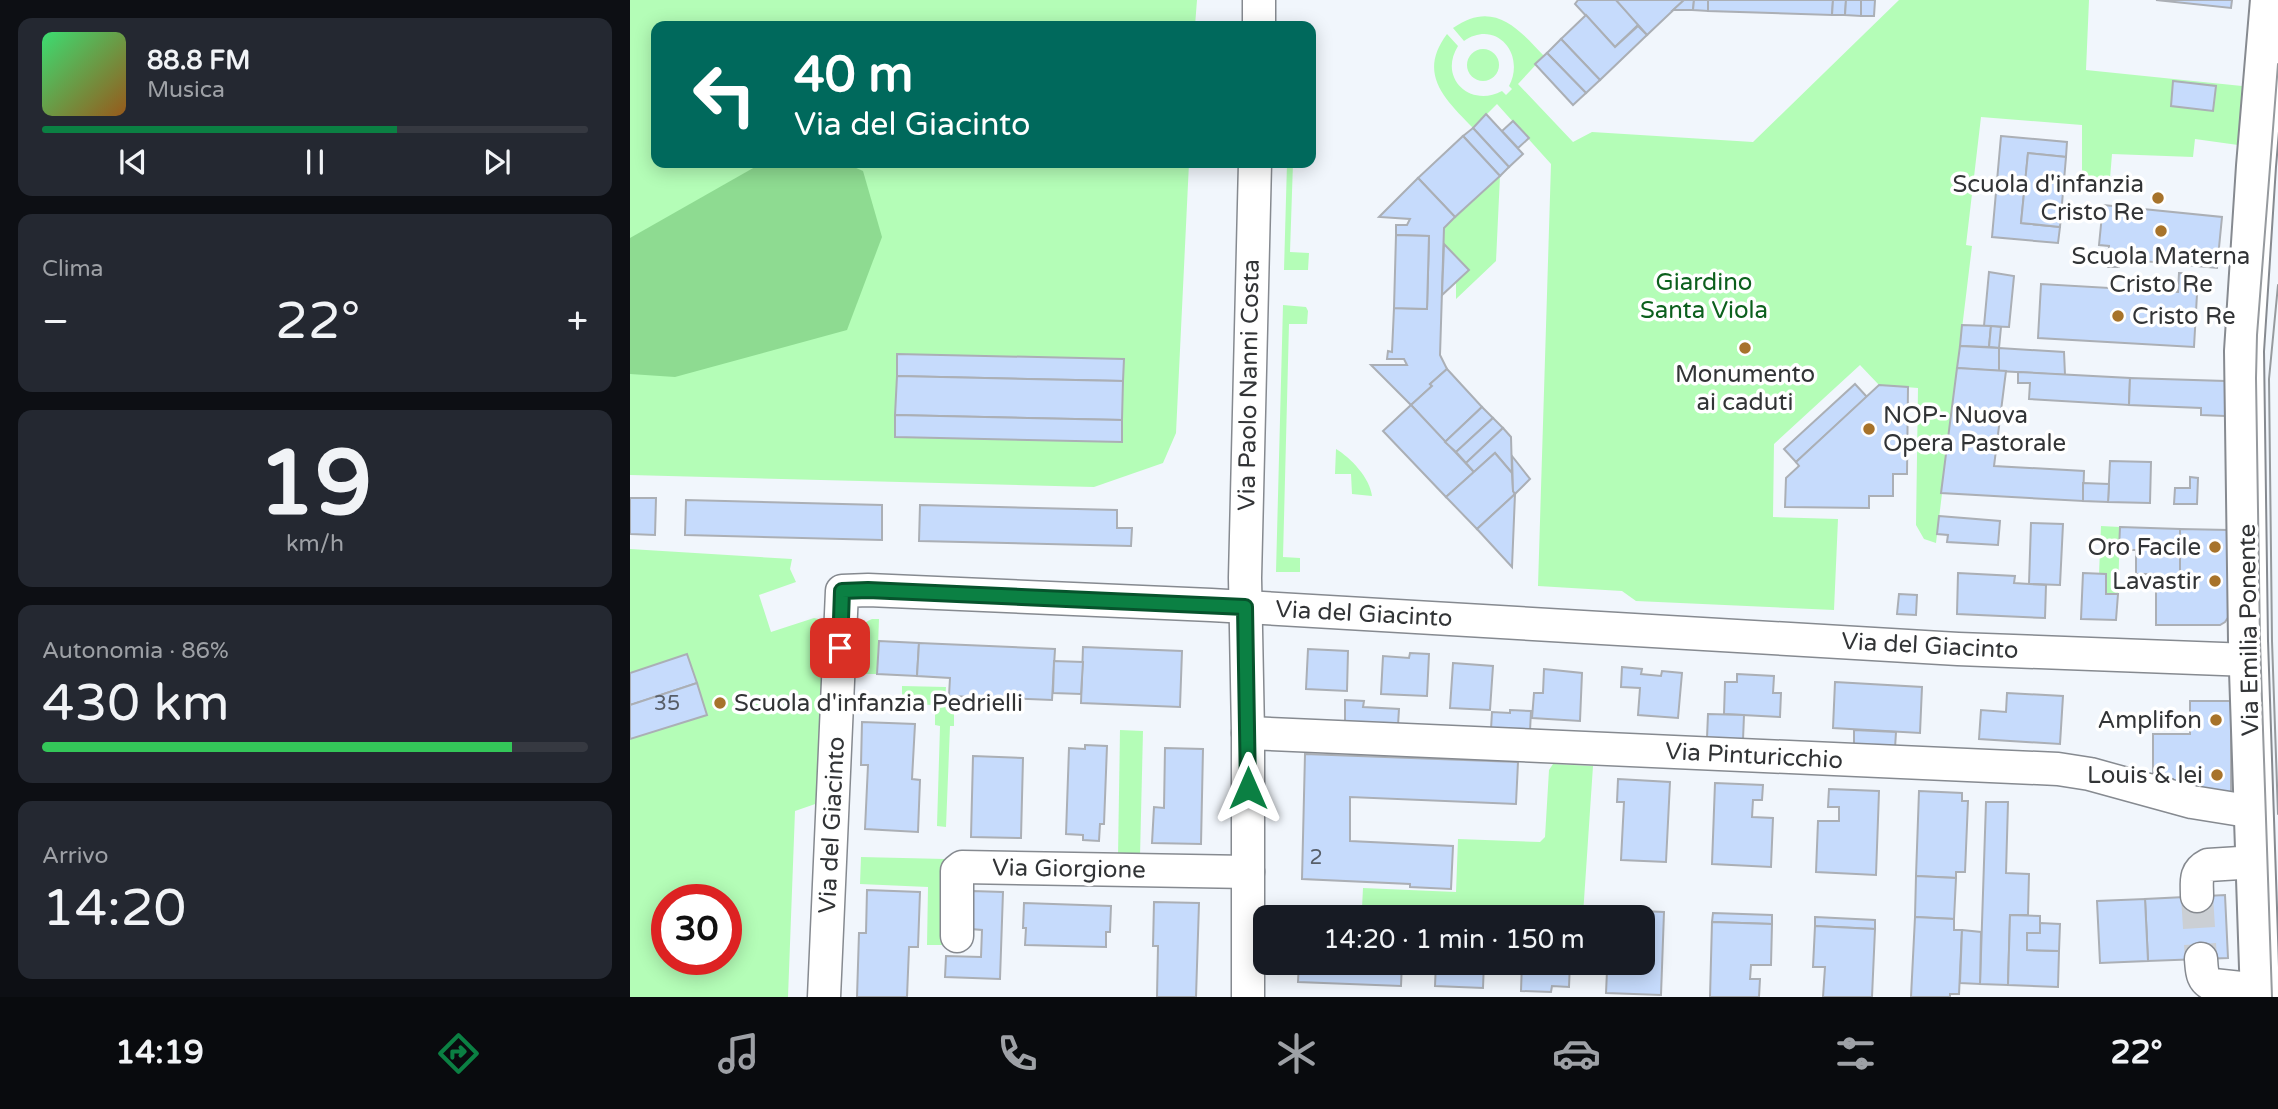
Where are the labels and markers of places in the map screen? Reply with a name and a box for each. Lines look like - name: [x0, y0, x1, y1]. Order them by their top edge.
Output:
- place label: Scuola d'infanzia Cristo Re: [1952, 170, 2144, 227]
- marker: Scuola d'infanzia Cristo Re: [2150, 190, 2166, 206]
- marker: Scuola Materna Cristo Re: [2153, 223, 2169, 239]
- place label: Scuola Materna Cristo Re: [2072, 242, 2250, 299]
- place label: Cristo Re: [2132, 302, 2236, 331]
- marker: Cristo Re: [2110, 308, 2126, 324]
- marker: Monumento ai caduti: [1737, 340, 1753, 356]
- place label: Monumento ai caduti: [1675, 360, 1815, 417]
- place label: NOP- Nuova Opera Pastorale: [1883, 401, 2066, 458]
- marker: NOP- Nuova Opera Pastorale: [1861, 421, 1877, 437]
- place label: Oro Facile: [2087, 533, 2201, 562]
- marker: Oro Facile: [2207, 539, 2223, 555]
- place label: Lavastir: [2112, 567, 2202, 596]
- marker: Lavastir: [2207, 573, 2223, 589]
- pin: [810, 618, 870, 678]
- place label: Scuola d'infanzia Pedrielli: [734, 689, 1023, 718]
- marker: Scuola d'infanzia Pedrielli: [712, 695, 728, 711]
- place label: Amplifon: [2097, 706, 2202, 735]
- marker: Amplifon: [2208, 712, 2224, 728]
- place label: Louis & lei: [2087, 761, 2203, 790]
- marker: Louis & lei: [2209, 767, 2225, 783]

